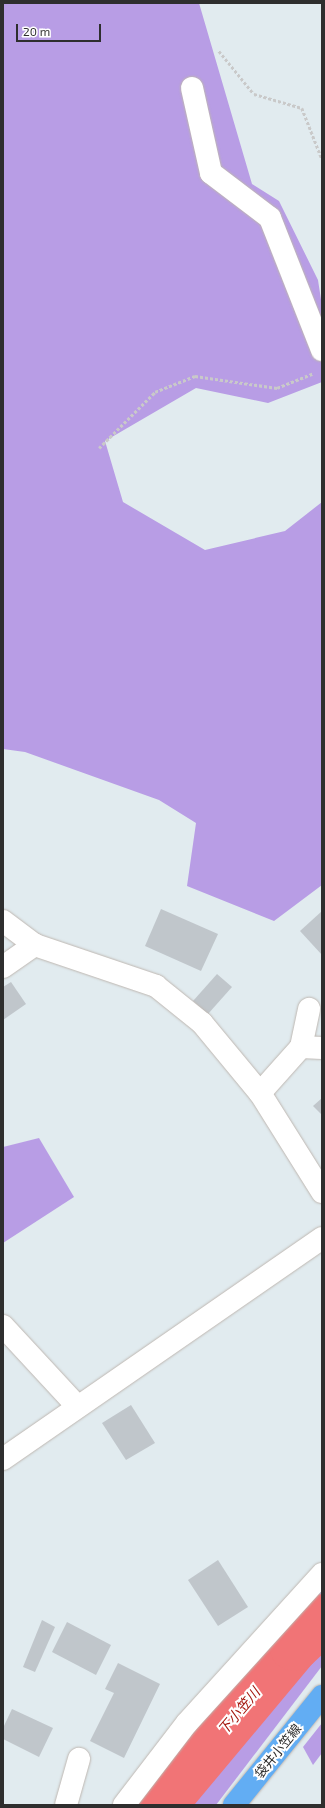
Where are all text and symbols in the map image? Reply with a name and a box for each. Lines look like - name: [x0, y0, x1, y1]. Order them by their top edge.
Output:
- scale bar: [18, 16, 103, 42]
- text: 20 m: [23, 24, 50, 38]
- water label: 下小笠川: [215, 1684, 263, 1738]
- street label: 袋井小笠線: [251, 1721, 305, 1781]

